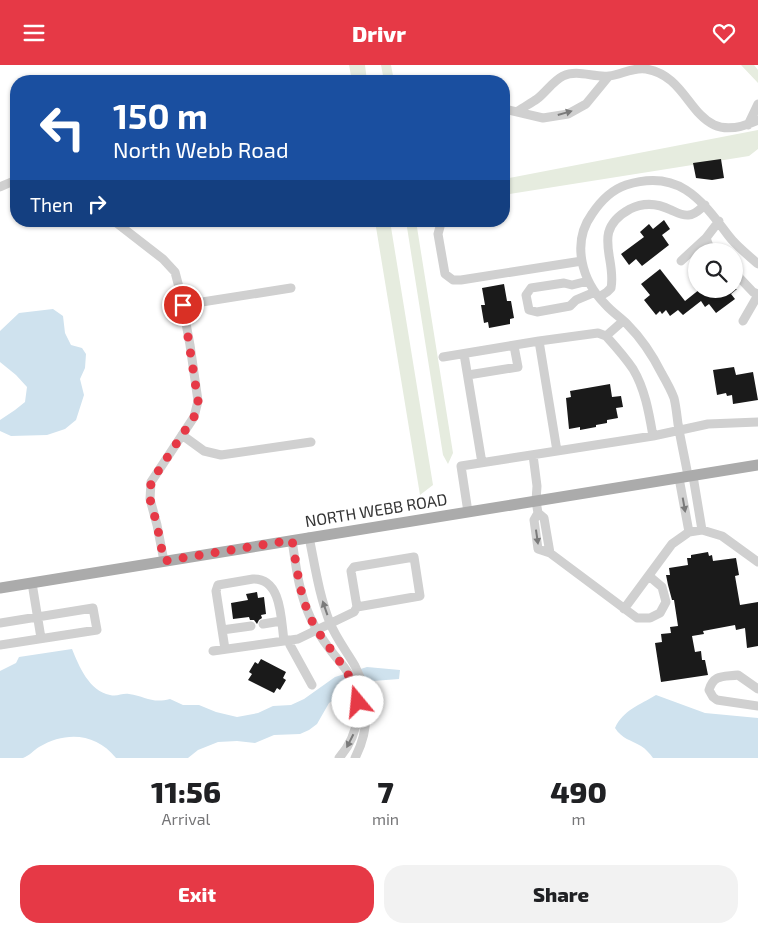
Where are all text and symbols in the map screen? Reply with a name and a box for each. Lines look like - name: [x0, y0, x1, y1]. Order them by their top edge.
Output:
- icon: menu: [20, 19, 48, 47]
- icon: heart: [710, 19, 738, 47]
- text: Drivr: [352, 20, 406, 46]
- text: 150 m: [113, 94, 208, 136]
- icon: left: [30, 95, 95, 160]
- one-way arrow: [558, 109, 573, 117]
- text: North Webb Road: [113, 136, 289, 162]
- icon: right: [83, 190, 111, 218]
- text: Then: [30, 193, 73, 216]
- map controls: [688, 243, 743, 298]
- button: search: [688, 243, 743, 298]
- pin: [162, 284, 204, 326]
- icon: arrive: [169, 291, 197, 319]
- street label: NORTH WEBB ROAD: [303, 489, 448, 530]
- one-way arrow: [681, 497, 689, 513]
- one-way arrow: [533, 529, 541, 545]
- one-way arrow: [321, 600, 329, 615]
- position arrow: [331, 675, 383, 727]
- one-way arrow: [346, 734, 354, 748]
- text: 11:56: [151, 773, 221, 809]
- text: 7: [377, 773, 394, 809]
- text: 490: [550, 773, 607, 809]
- text: Arrival: [162, 809, 210, 828]
- text: min: [372, 809, 399, 828]
- text: m: [572, 809, 586, 828]
- button: Exit: [20, 865, 374, 923]
- button: Share: [384, 865, 738, 923]

